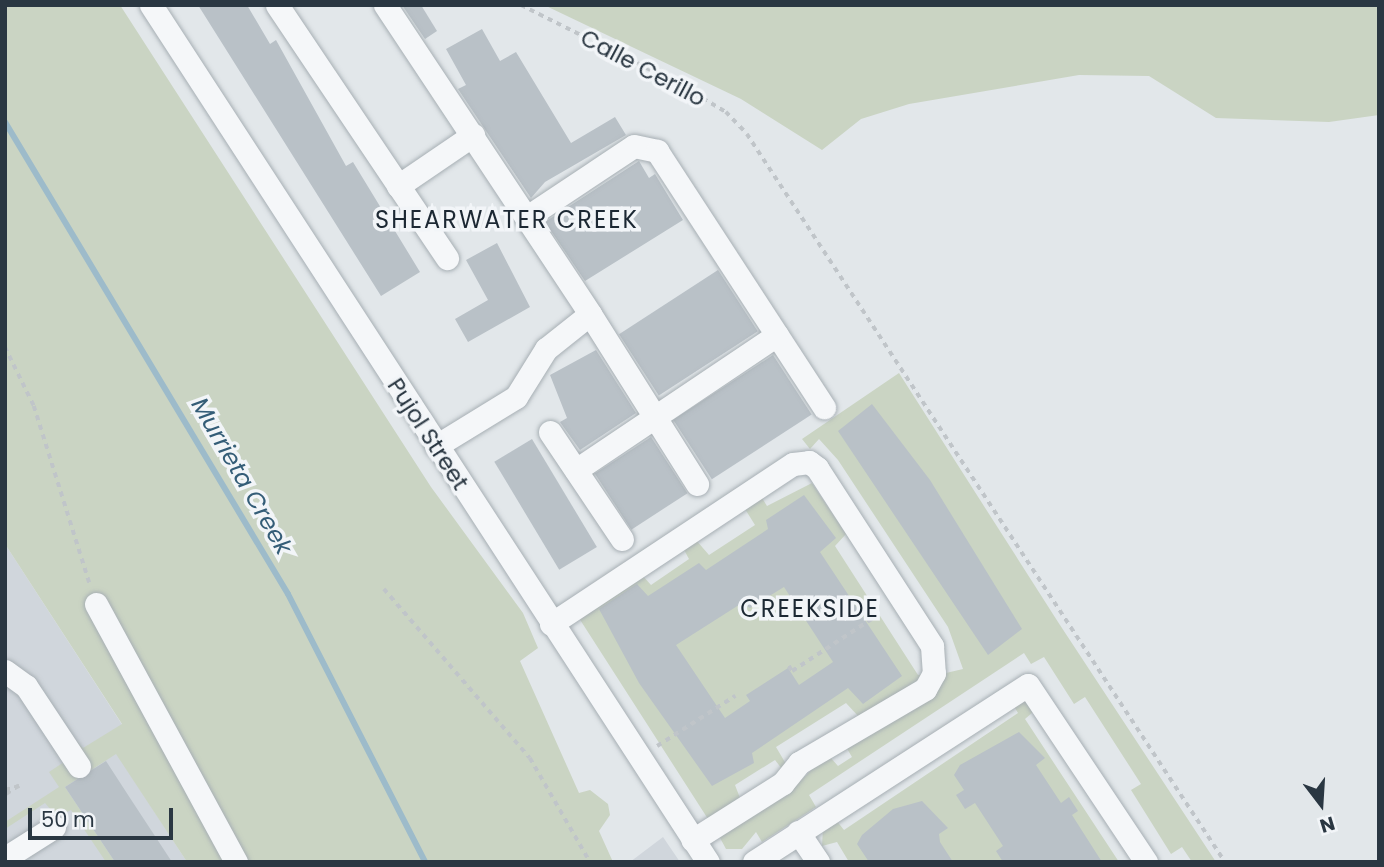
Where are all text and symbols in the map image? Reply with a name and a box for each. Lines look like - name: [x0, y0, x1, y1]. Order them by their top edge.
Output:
- street label: Calle Cerillo: [576, 24, 710, 112]
- district label: SHEARWATER CREEK: [377, 206, 637, 234]
- street label: Pujol Street: [382, 373, 474, 495]
- water label: Murrieta Creek: [185, 392, 299, 560]
- district label: CREEKSIDE: [741, 595, 879, 623]
- north arrow: [1286, 769, 1356, 839]
- scale bar: [32, 794, 177, 838]
- text: 50 m: [41, 805, 95, 834]
- text: N: [1317, 810, 1338, 840]

